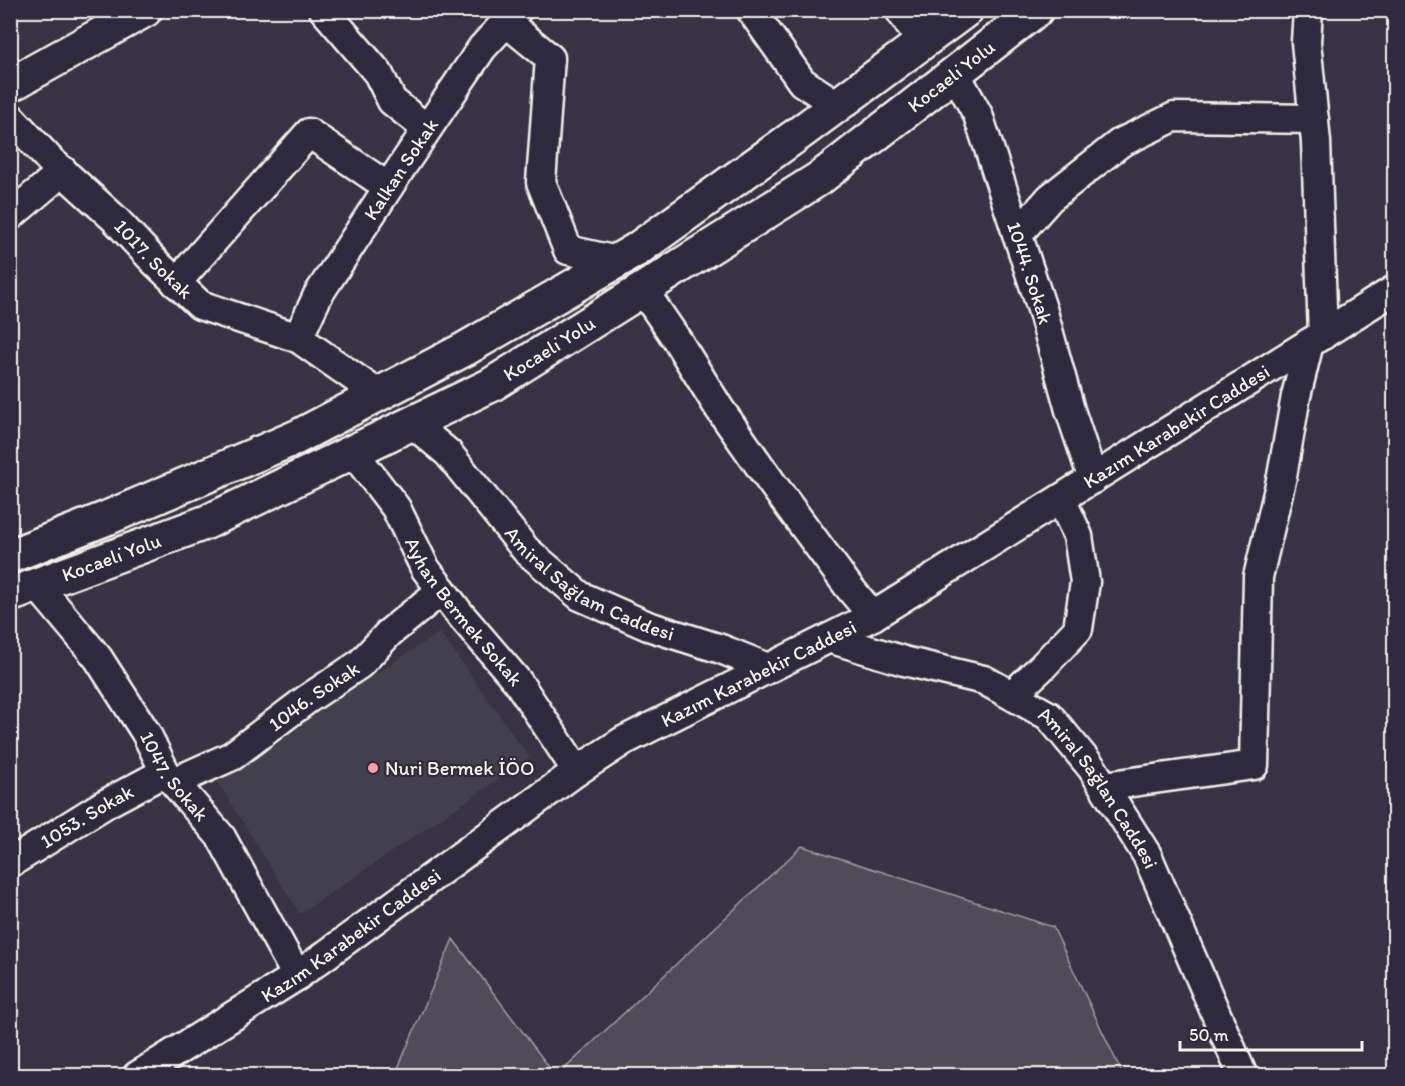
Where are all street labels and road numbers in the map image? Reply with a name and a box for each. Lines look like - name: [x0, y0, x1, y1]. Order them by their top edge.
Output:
- street label: Kocaeli̇ Yolu: [903, 35, 999, 118]
- street label: Kalkan Sokak: [358, 114, 443, 225]
- street label: 1017. Sokak: [109, 214, 198, 304]
- street label: 1044. Sokak: [1002, 218, 1058, 327]
- street label: Kocaeli̇ Yolu: [499, 311, 600, 386]
- street label: Kazım Karabekir Caddesi: [1079, 359, 1274, 493]
- street label: Amiral Sağlam Caddesi: [500, 521, 677, 646]
- street label: Kocaeli̇ Yolu: [58, 528, 164, 587]
- street label: Ayhan Bermek Sokak: [400, 533, 528, 691]
- street label: Kazım Karabekir Caddesi: [657, 614, 860, 732]
- street label: 1046. Sokak: [264, 656, 364, 736]
- street label: Amiral Sağlan Caddesi: [1035, 701, 1163, 872]
- street label: 1047. Sokak: [135, 727, 214, 826]
- street label: 1053. Sokak: [36, 779, 137, 853]
- street label: Kazım Karabekir Caddesi: [256, 863, 445, 1008]

